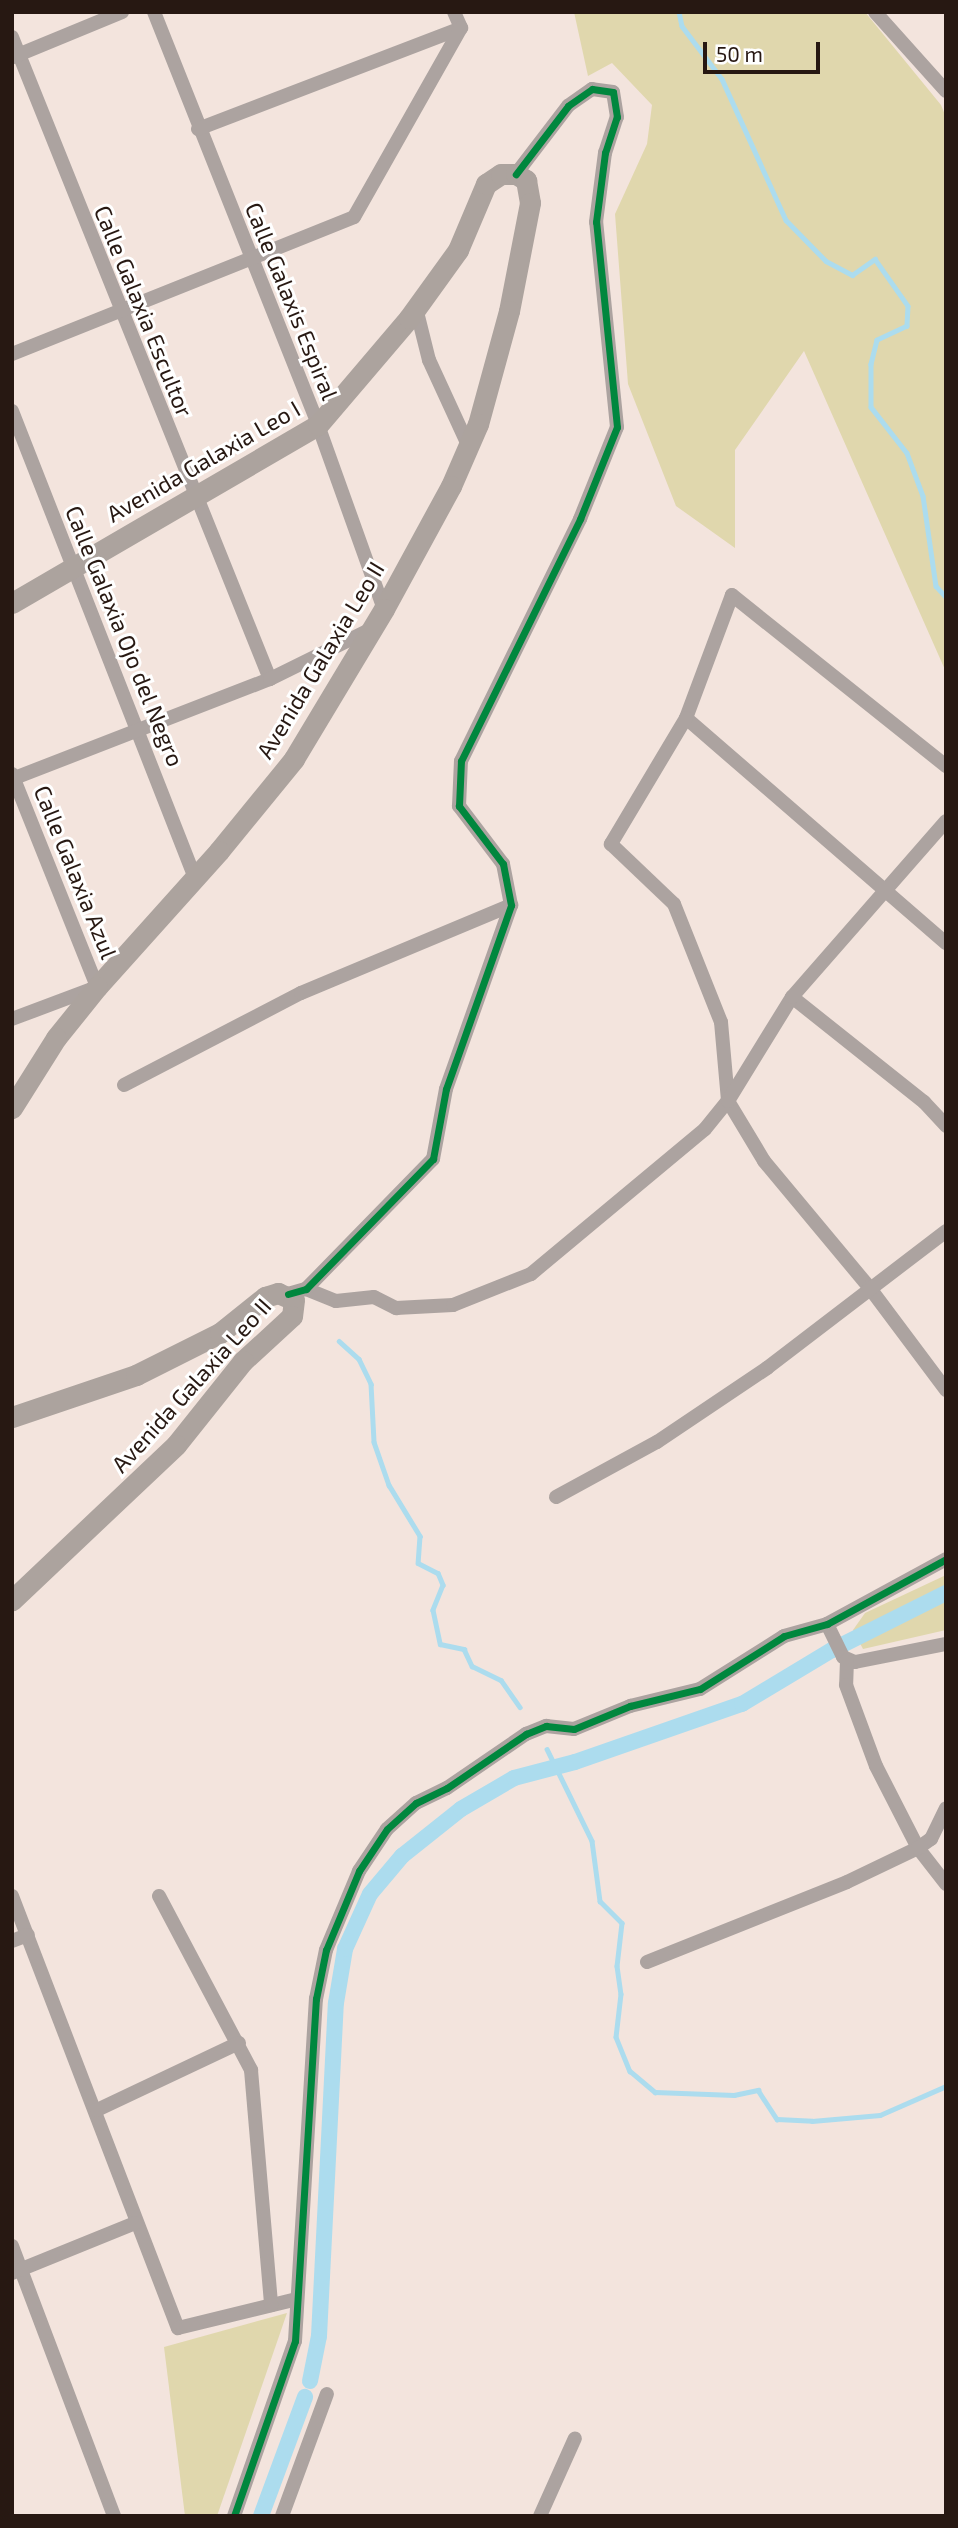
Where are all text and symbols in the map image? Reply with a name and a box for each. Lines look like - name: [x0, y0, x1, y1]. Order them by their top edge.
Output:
- scale bar: [706, 28, 823, 72]
- text: 50 m: [716, 41, 763, 66]
- street label: Calle Galaxis Espiral: [240, 198, 344, 404]
- street label: Calle Galaxia Escultor: [89, 201, 199, 421]
- street label: Avenida Galaxia Leo I: [101, 394, 305, 528]
- street label: Calle Galaxia Ojo del Negro: [60, 501, 190, 771]
- street label: Avenida Galaxia Leo II: [250, 557, 390, 763]
- street label: Calle Galaxia Azul: [29, 781, 123, 963]
- street label: Avenida Galaxia Leo II: [106, 1292, 276, 1478]

